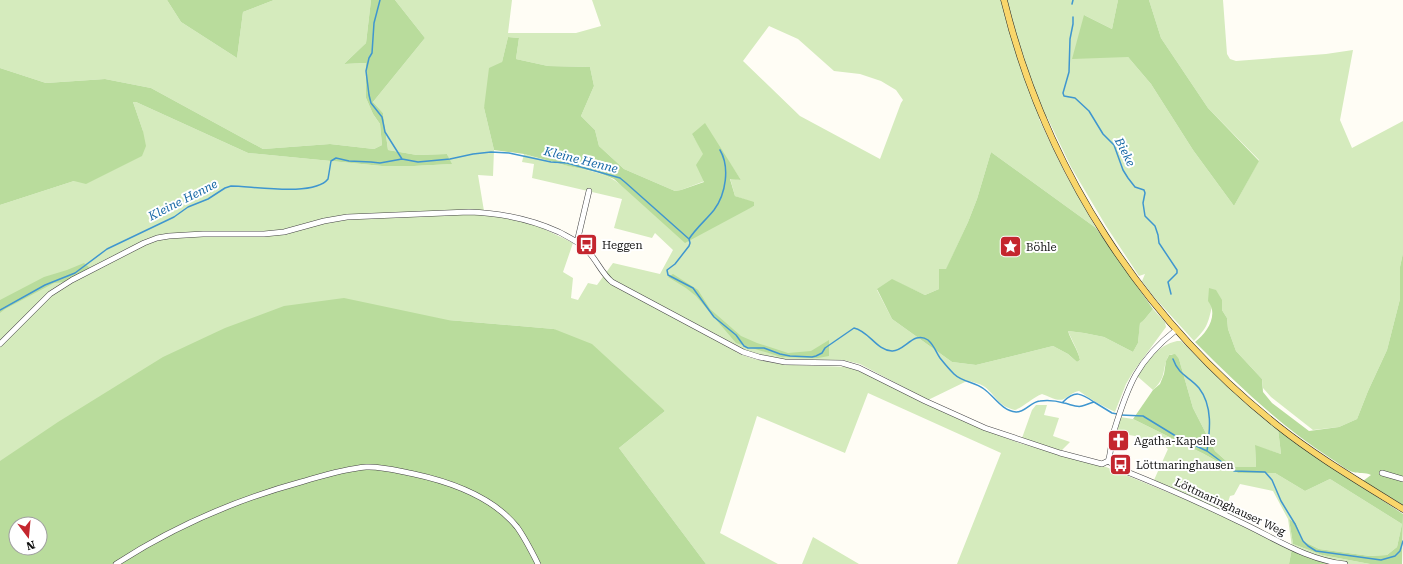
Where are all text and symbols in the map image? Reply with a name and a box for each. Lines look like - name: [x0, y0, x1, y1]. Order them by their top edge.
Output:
- water label: Bieke: [1111, 134, 1138, 169]
- water label: Kleine Henne: [542, 144, 619, 176]
- water label: Kleine Henne: [145, 177, 220, 224]
- bus stop icon: Heggen: [574, 232, 600, 258]
- place icon: Böhle: [998, 234, 1024, 260]
- place label: Heggen: [602, 239, 643, 252]
- place label: Böhle: [1026, 241, 1057, 254]
- church icon: Agatha-Kapelle: [1105, 428, 1131, 454]
- place label: Agatha-Kapelle: [1134, 435, 1216, 448]
- bus stop icon: Löttmaringhausen: [1108, 452, 1134, 478]
- place label: Löttmaringhausen: [1136, 459, 1233, 472]
- street label: Löttmaringhauser Weg: [1173, 476, 1288, 539]
- north arrow: [8, 516, 48, 556]
- text: N: [24, 538, 36, 553]

